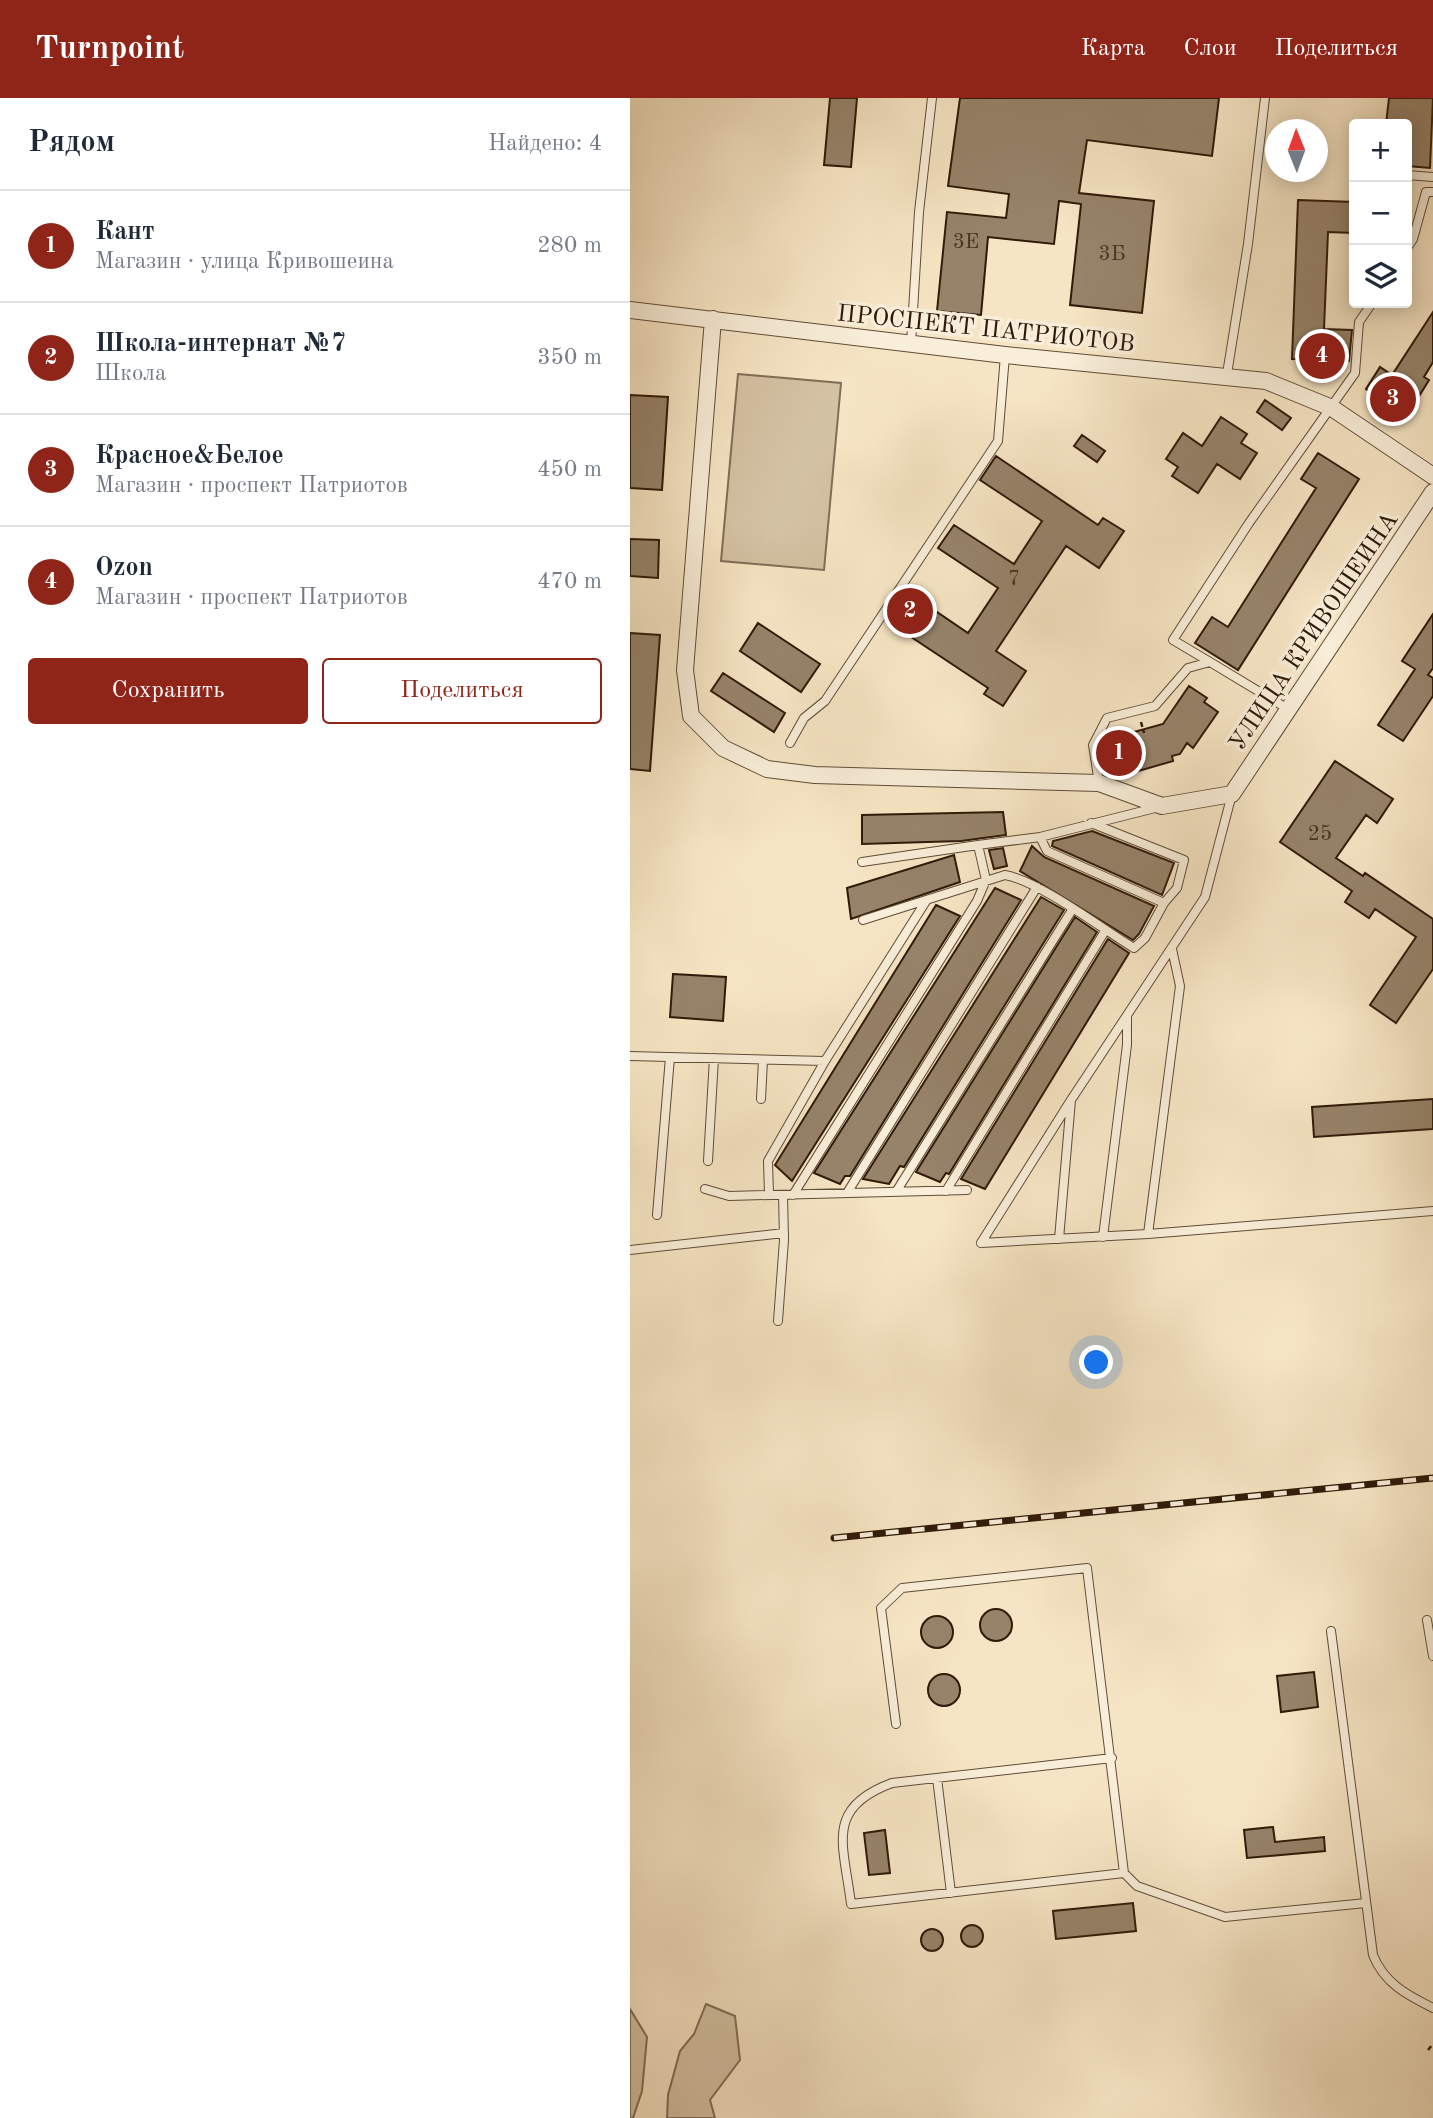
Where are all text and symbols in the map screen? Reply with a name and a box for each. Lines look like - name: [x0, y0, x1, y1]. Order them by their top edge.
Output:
- text: Turnpoint: [35, 33, 184, 66]
- text: Карта: [1081, 37, 1146, 61]
- text: Слои: [1184, 37, 1237, 61]
- text: Поделиться: [1275, 37, 1398, 61]
- north arrow: [1265, 119, 1328, 182]
- map controls: [1349, 119, 1412, 308]
- button: +: [1349, 119, 1412, 182]
- text: Рядом: [28, 128, 115, 158]
- text: Найдено: 4: [488, 132, 602, 155]
- button: −: [1349, 182, 1412, 245]
- text: Кант: [95, 219, 155, 245]
- house number: 3Е: [953, 232, 979, 253]
- text: 1: [44, 234, 58, 257]
- text: 280 m: [537, 234, 602, 257]
- house number: 3Б: [1098, 244, 1126, 265]
- button: layers: [1349, 245, 1412, 308]
- text: Магазин · улица Кривошеина: [95, 250, 394, 273]
- street label: ПРОСПЕКТ ПАТРИОТОВ: [836, 302, 1136, 358]
- pin: 4: [1299, 330, 1345, 382]
- text: Школа-интернат №7: [95, 331, 346, 357]
- text: 2: [44, 346, 58, 369]
- text: 350 m: [537, 346, 602, 369]
- text: Школа: [95, 362, 166, 385]
- pin: 3: [1370, 373, 1416, 425]
- text: Красное&Белое: [95, 443, 284, 469]
- text: 3: [44, 458, 58, 481]
- text: 450 m: [537, 458, 602, 481]
- text: Магазин · проспект Патриотов: [95, 474, 408, 497]
- street label: УЛИЦА КРИВОШЕИНА: [1226, 508, 1404, 756]
- text: Ozon: [95, 555, 153, 581]
- house number: 7: [1008, 569, 1020, 590]
- text: 4: [44, 570, 58, 593]
- text: 470 m: [537, 570, 602, 593]
- pin: 2: [887, 585, 933, 637]
- text: Магазин · проспект Патриотов: [95, 586, 408, 609]
- button: Сохранить: [28, 658, 308, 724]
- button: Поделиться: [322, 658, 602, 724]
- pin: 1: [1096, 727, 1142, 779]
- house number: 25: [1308, 824, 1332, 845]
- your location: [1079, 1345, 1113, 1379]

